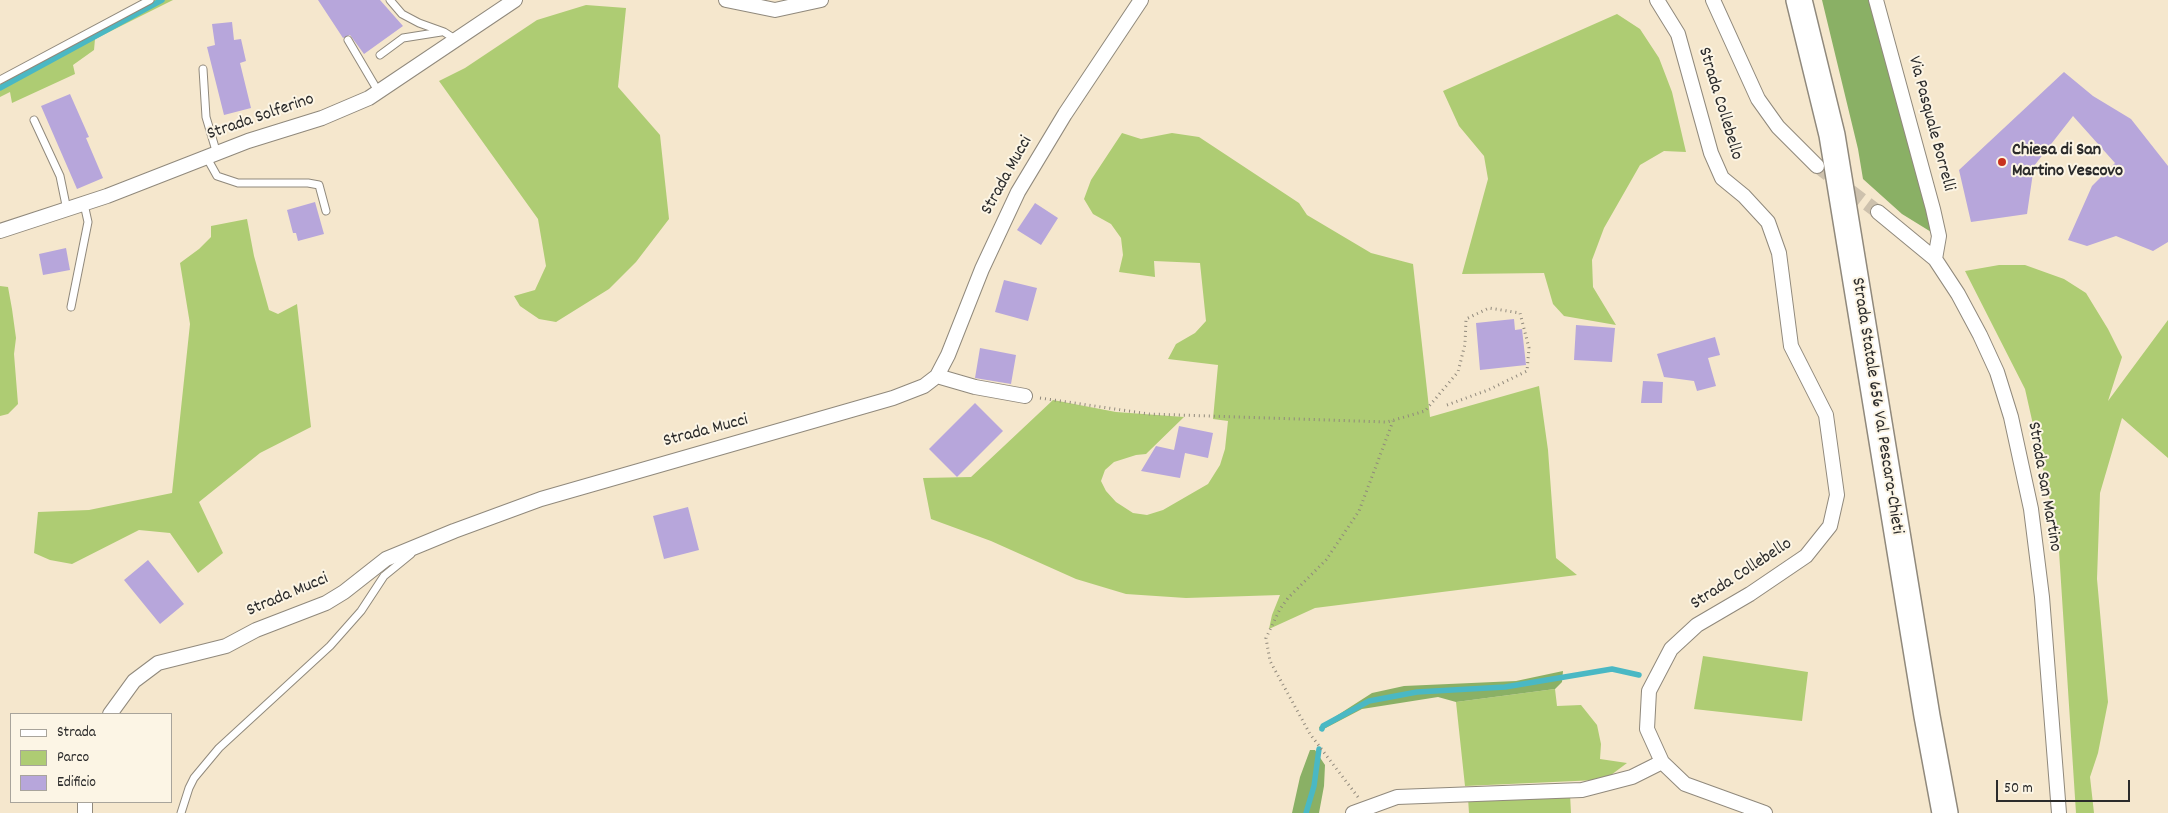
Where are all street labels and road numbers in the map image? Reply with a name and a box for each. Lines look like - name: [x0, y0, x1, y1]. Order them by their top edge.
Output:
- street label: Strada Collebello: [1692, 45, 1746, 163]
- street label: Via Pasquale Borrelli: [1902, 54, 1958, 194]
- street label: Strada Solferino: [205, 90, 317, 146]
- street label: Strada Mucci: [978, 133, 1038, 219]
- street label: Strada Statale 656 Val Pescara-Chieti: [1845, 276, 1907, 536]
- street label: Strada Mucci: [661, 410, 751, 454]
- street label: Strada San Martino: [2021, 420, 2065, 554]
- street label: Strada Collebello: [1687, 534, 1797, 616]
- street label: Strada Mucci: [244, 569, 332, 623]

